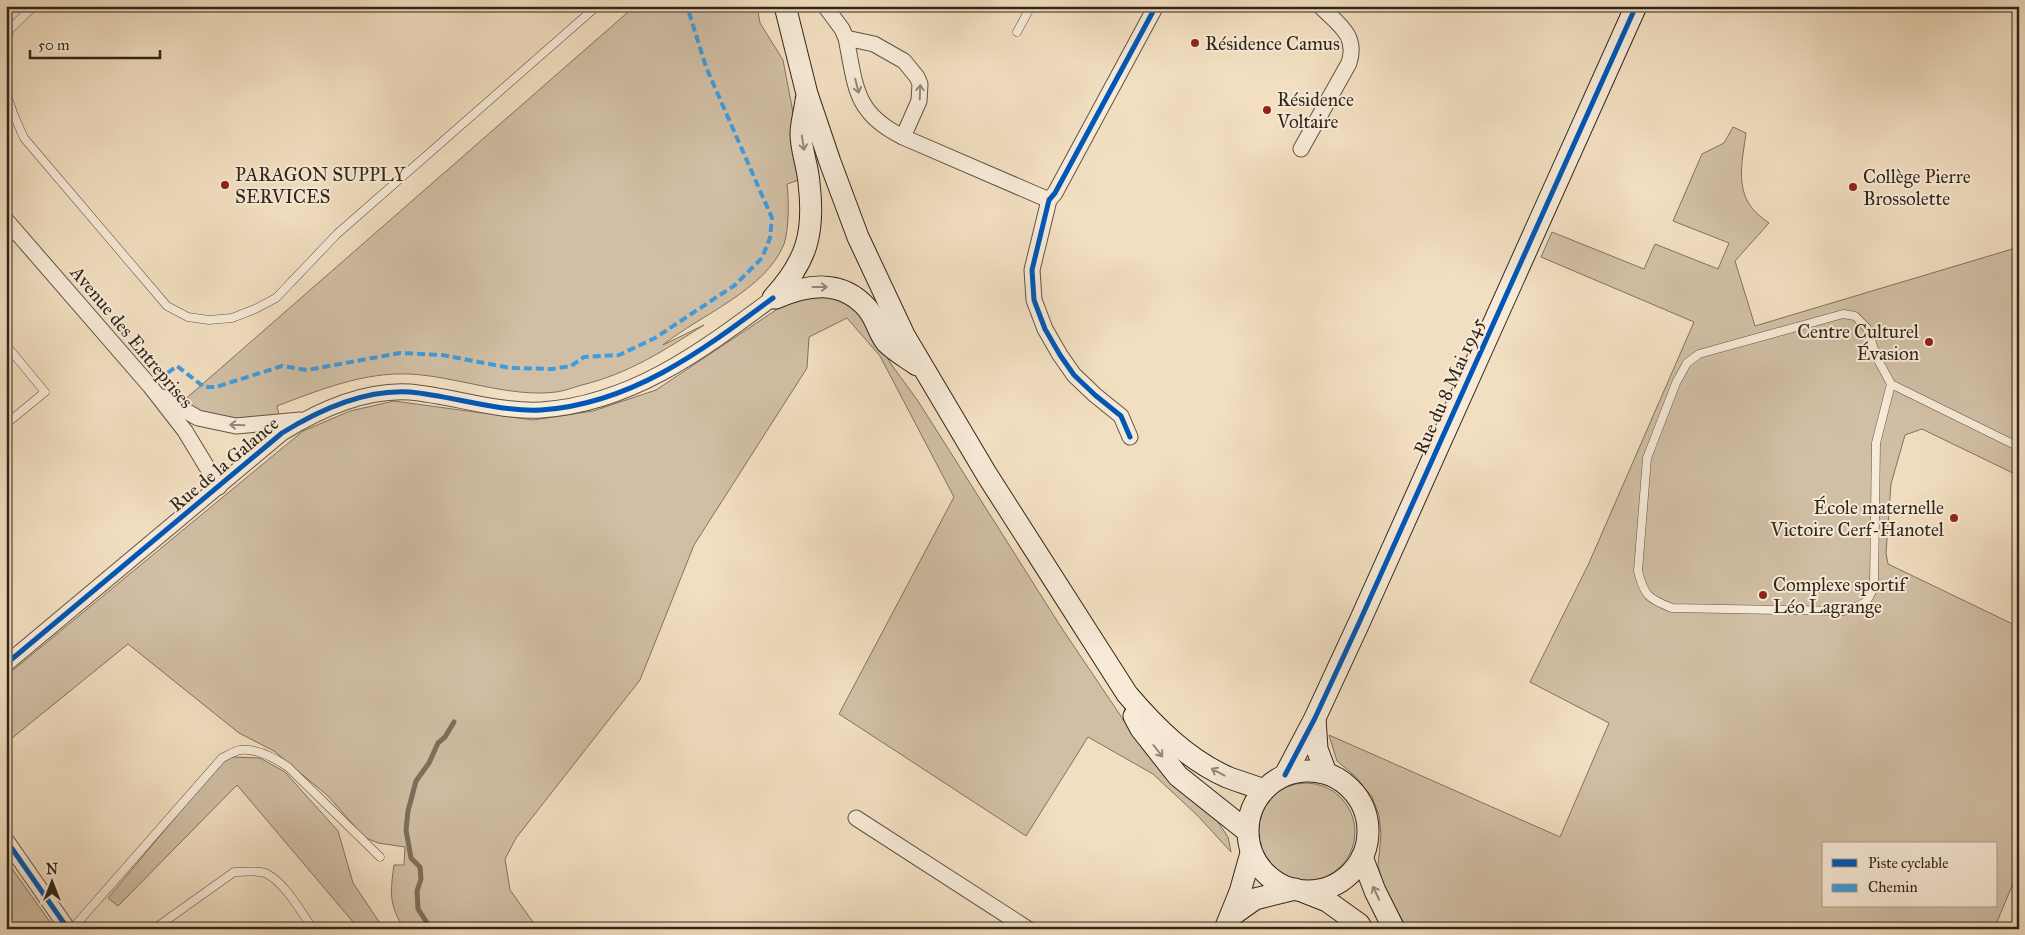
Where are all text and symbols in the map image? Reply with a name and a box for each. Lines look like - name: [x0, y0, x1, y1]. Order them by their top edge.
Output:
- scale bar: [30, 28, 160, 60]
- place label: Résidence Camus: [1205, 32, 1340, 55]
- text: 50 m: [38, 36, 70, 54]
- marker: Résidence Camus: [1189, 37, 1201, 49]
- one-way arrow: [853, 77, 862, 93]
- one-way arrow: [915, 84, 925, 100]
- place label: Résidence Voltaire: [1276, 88, 1354, 133]
- marker: Résidence Voltaire: [1261, 104, 1273, 116]
- one-way arrow: [798, 134, 808, 150]
- place label: PARAGON SUPPLY SERVICES: [235, 163, 406, 208]
- place label: Collège Pierre Brossolette: [1863, 165, 1971, 210]
- marker: PARAGON SUPPLY SERVICES: [219, 179, 231, 191]
- marker: Collège Pierre Brossolette: [1847, 181, 1859, 193]
- street label: Avenue des Entreprises: [65, 260, 198, 413]
- one-way arrow: [812, 282, 828, 292]
- street label: Rue du 8 Mai 1945: [1409, 314, 1490, 458]
- place label: Centre Culturel Évasion: [1797, 320, 1920, 365]
- marker: Centre Culturel Évasion: [1923, 336, 1935, 348]
- street label: Rue de la Galance: [165, 412, 283, 516]
- one-way arrow: [229, 421, 245, 430]
- place label: École maternelle Victoire Cerf-Hanotel: [1770, 495, 1945, 541]
- marker: École maternelle Victoire Cerf-Hanotel: [1948, 512, 1960, 524]
- place label: Complexe sportif Léo Lagrange: [1773, 573, 1908, 619]
- marker: Complexe sportif Léo Lagrange: [1757, 589, 1769, 601]
- one-way arrow: [1153, 745, 1164, 758]
- one-way arrow: [1211, 767, 1226, 776]
- legend: [1822, 842, 1998, 908]
- text: Piste cyclable: [1868, 854, 1948, 872]
- north arrow: [28, 858, 78, 908]
- text: N: [46, 861, 58, 878]
- text: Chemin: [1868, 878, 1918, 896]
- one-way arrow: [1371, 886, 1381, 901]

